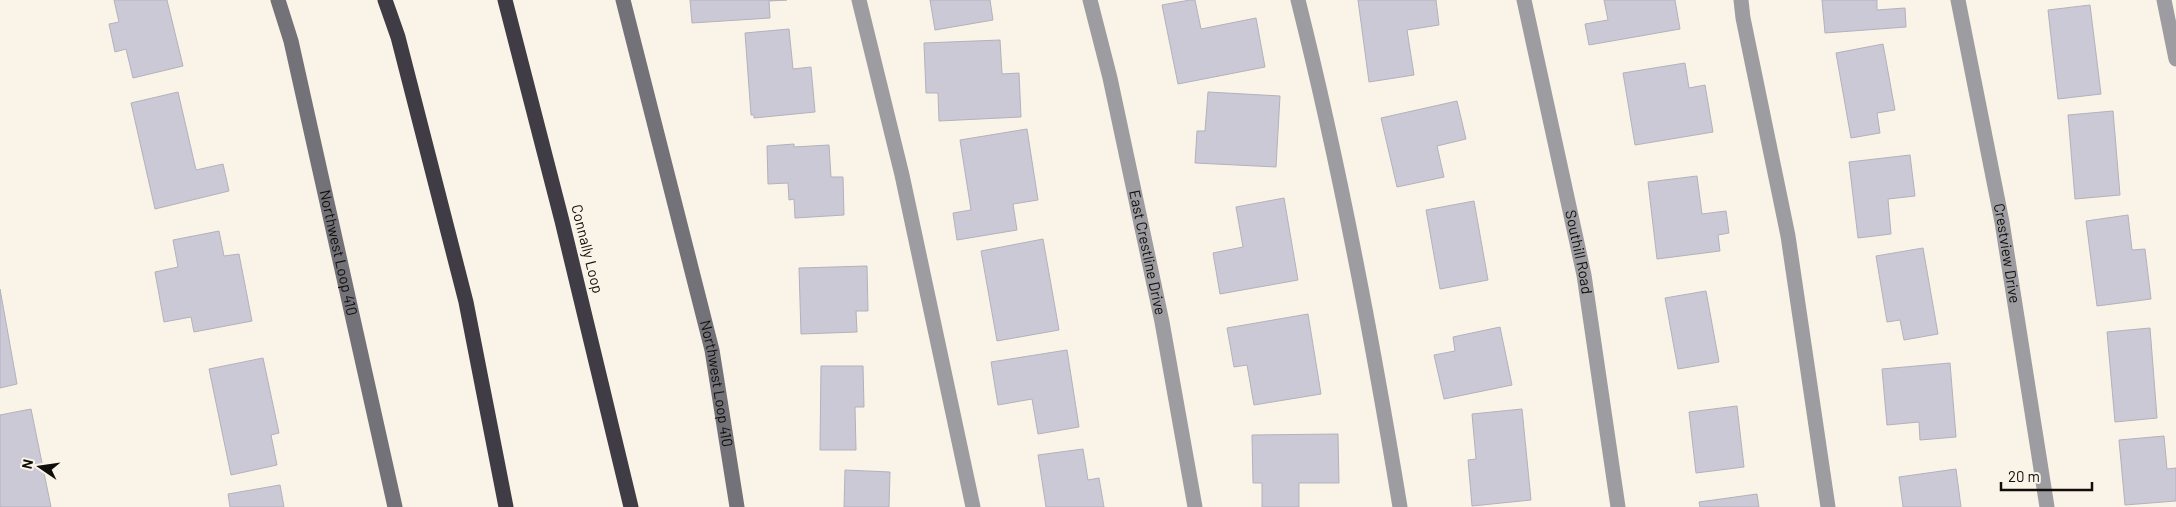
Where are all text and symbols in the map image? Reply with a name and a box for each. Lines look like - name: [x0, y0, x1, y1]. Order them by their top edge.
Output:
- street label: Northwest Loop 410: [316, 188, 362, 317]
- street label: East Crestline Drive: [1126, 188, 1170, 316]
- street label: Connally Loop: [568, 202, 608, 295]
- street label: Crestview Drive: [1990, 202, 2025, 304]
- street label: Southill Road: [1562, 208, 1597, 295]
- street label: Northwest Loop 410: [697, 318, 737, 448]
- north arrow: [15, 442, 65, 492]
- text: N: [18, 458, 36, 470]
- scale bar: [2001, 460, 2092, 492]
- text: 20 m: [2008, 467, 2040, 485]

